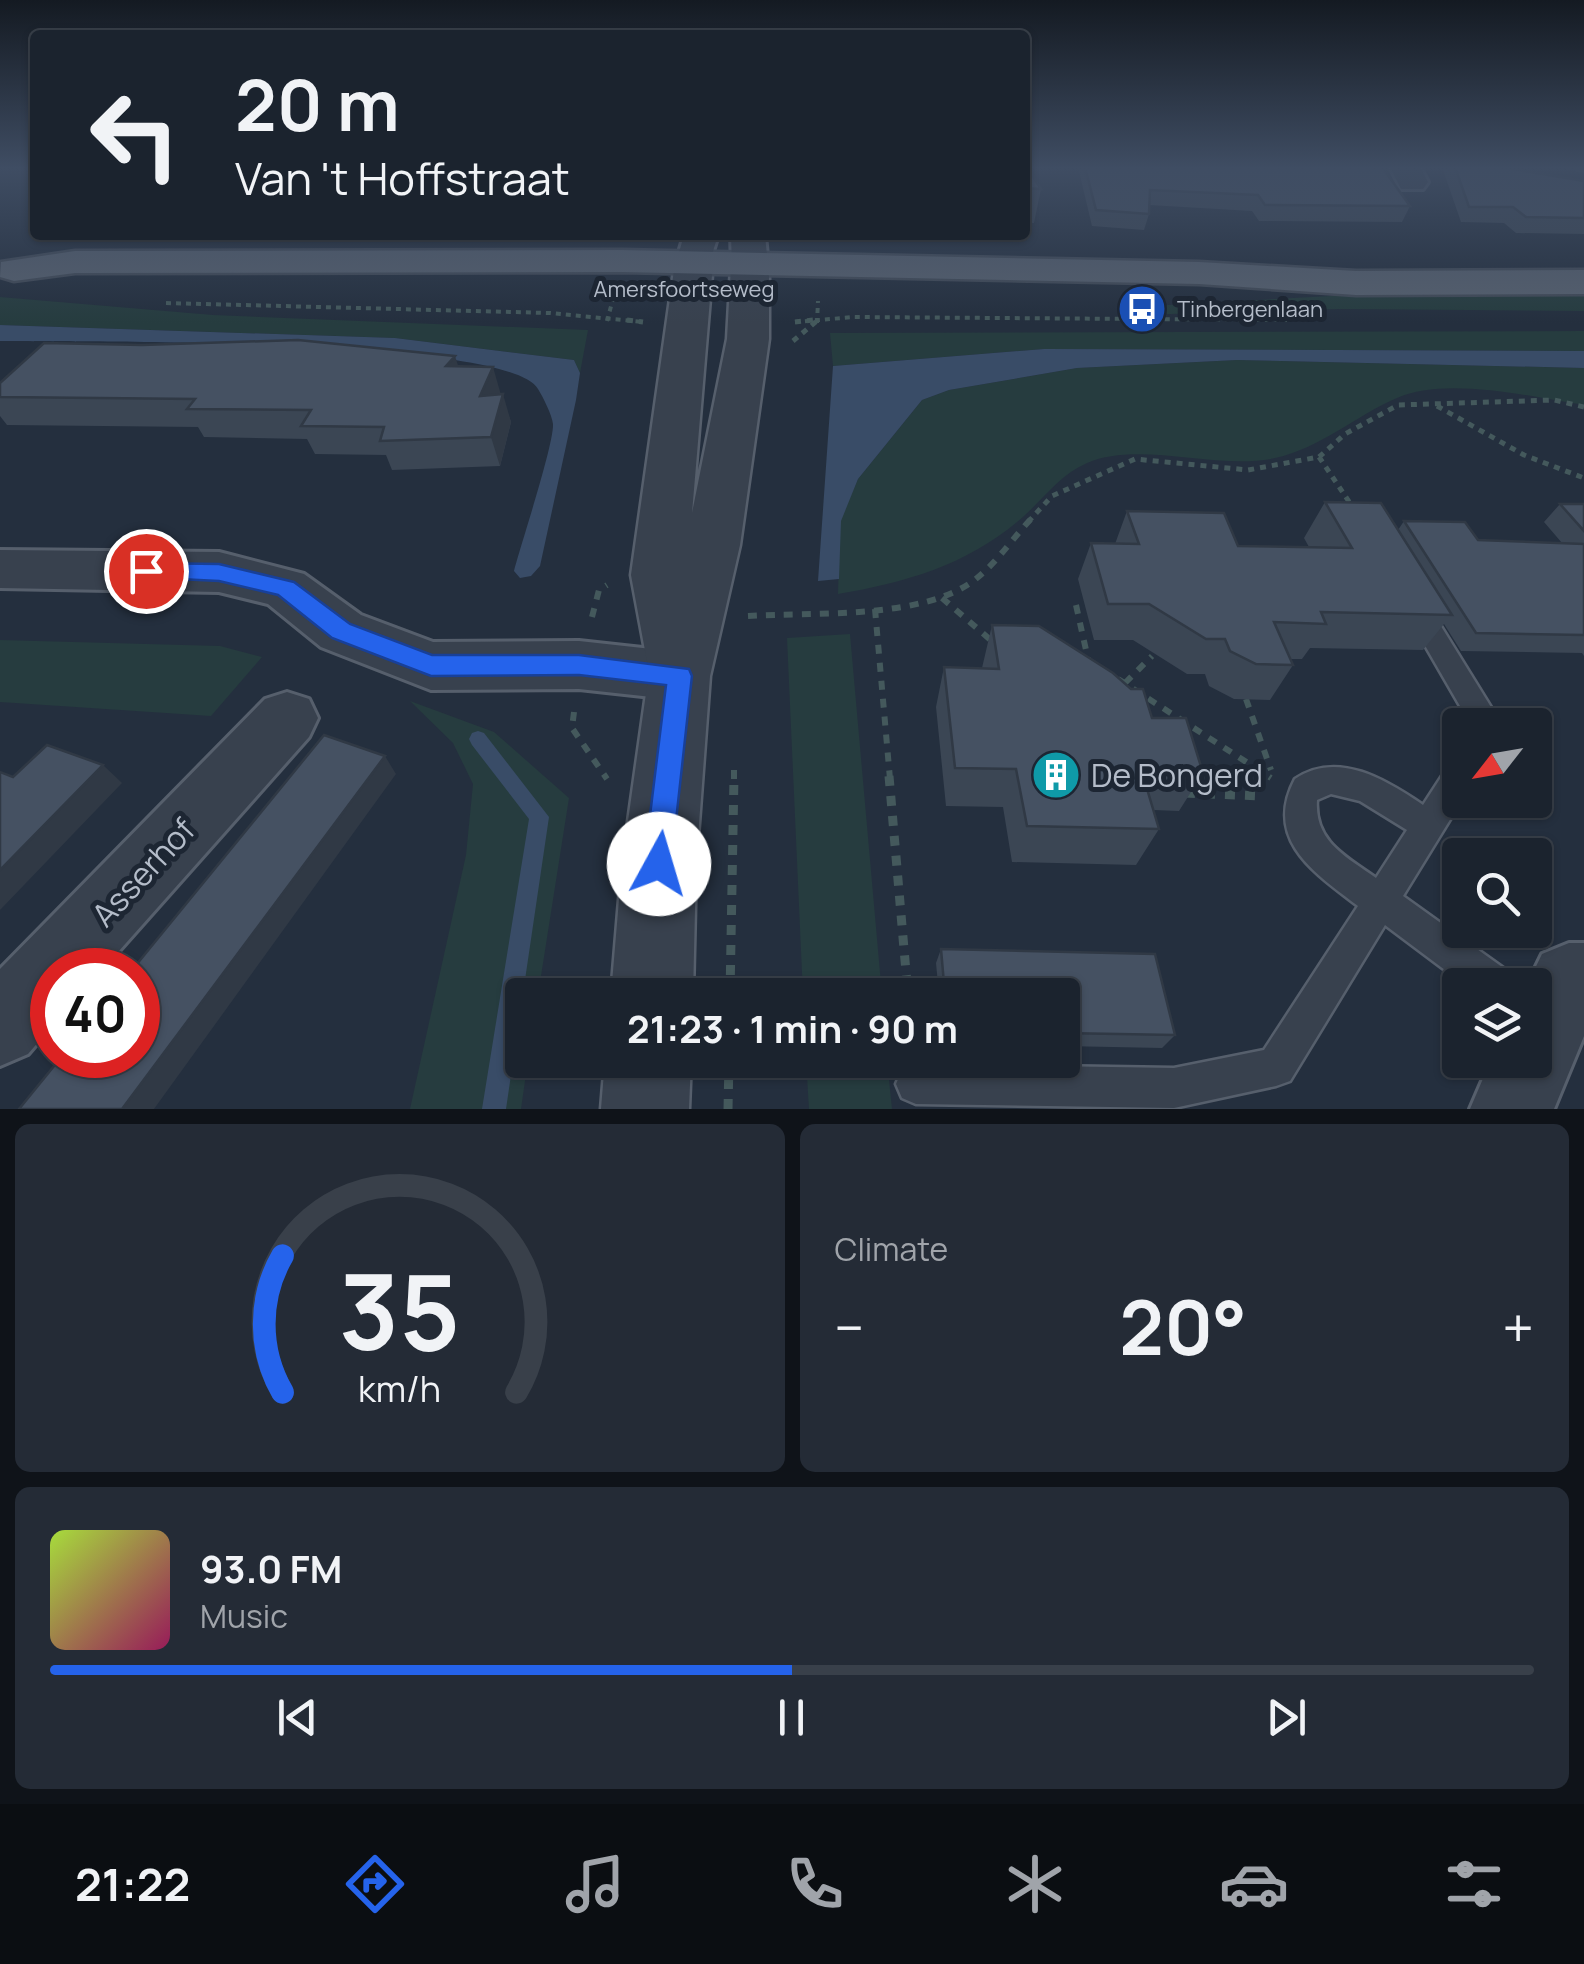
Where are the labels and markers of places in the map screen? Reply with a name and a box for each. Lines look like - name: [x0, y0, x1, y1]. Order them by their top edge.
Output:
- bus stop icon: Tinbergenlaan: [1116, 283, 1168, 335]
- place label: Tinbergenlaan: [1177, 294, 1323, 324]
- pin: [104, 529, 189, 614]
- building icon: De Bongerd: [1030, 749, 1082, 801]
- place label: De Bongerd: [1091, 753, 1263, 797]

